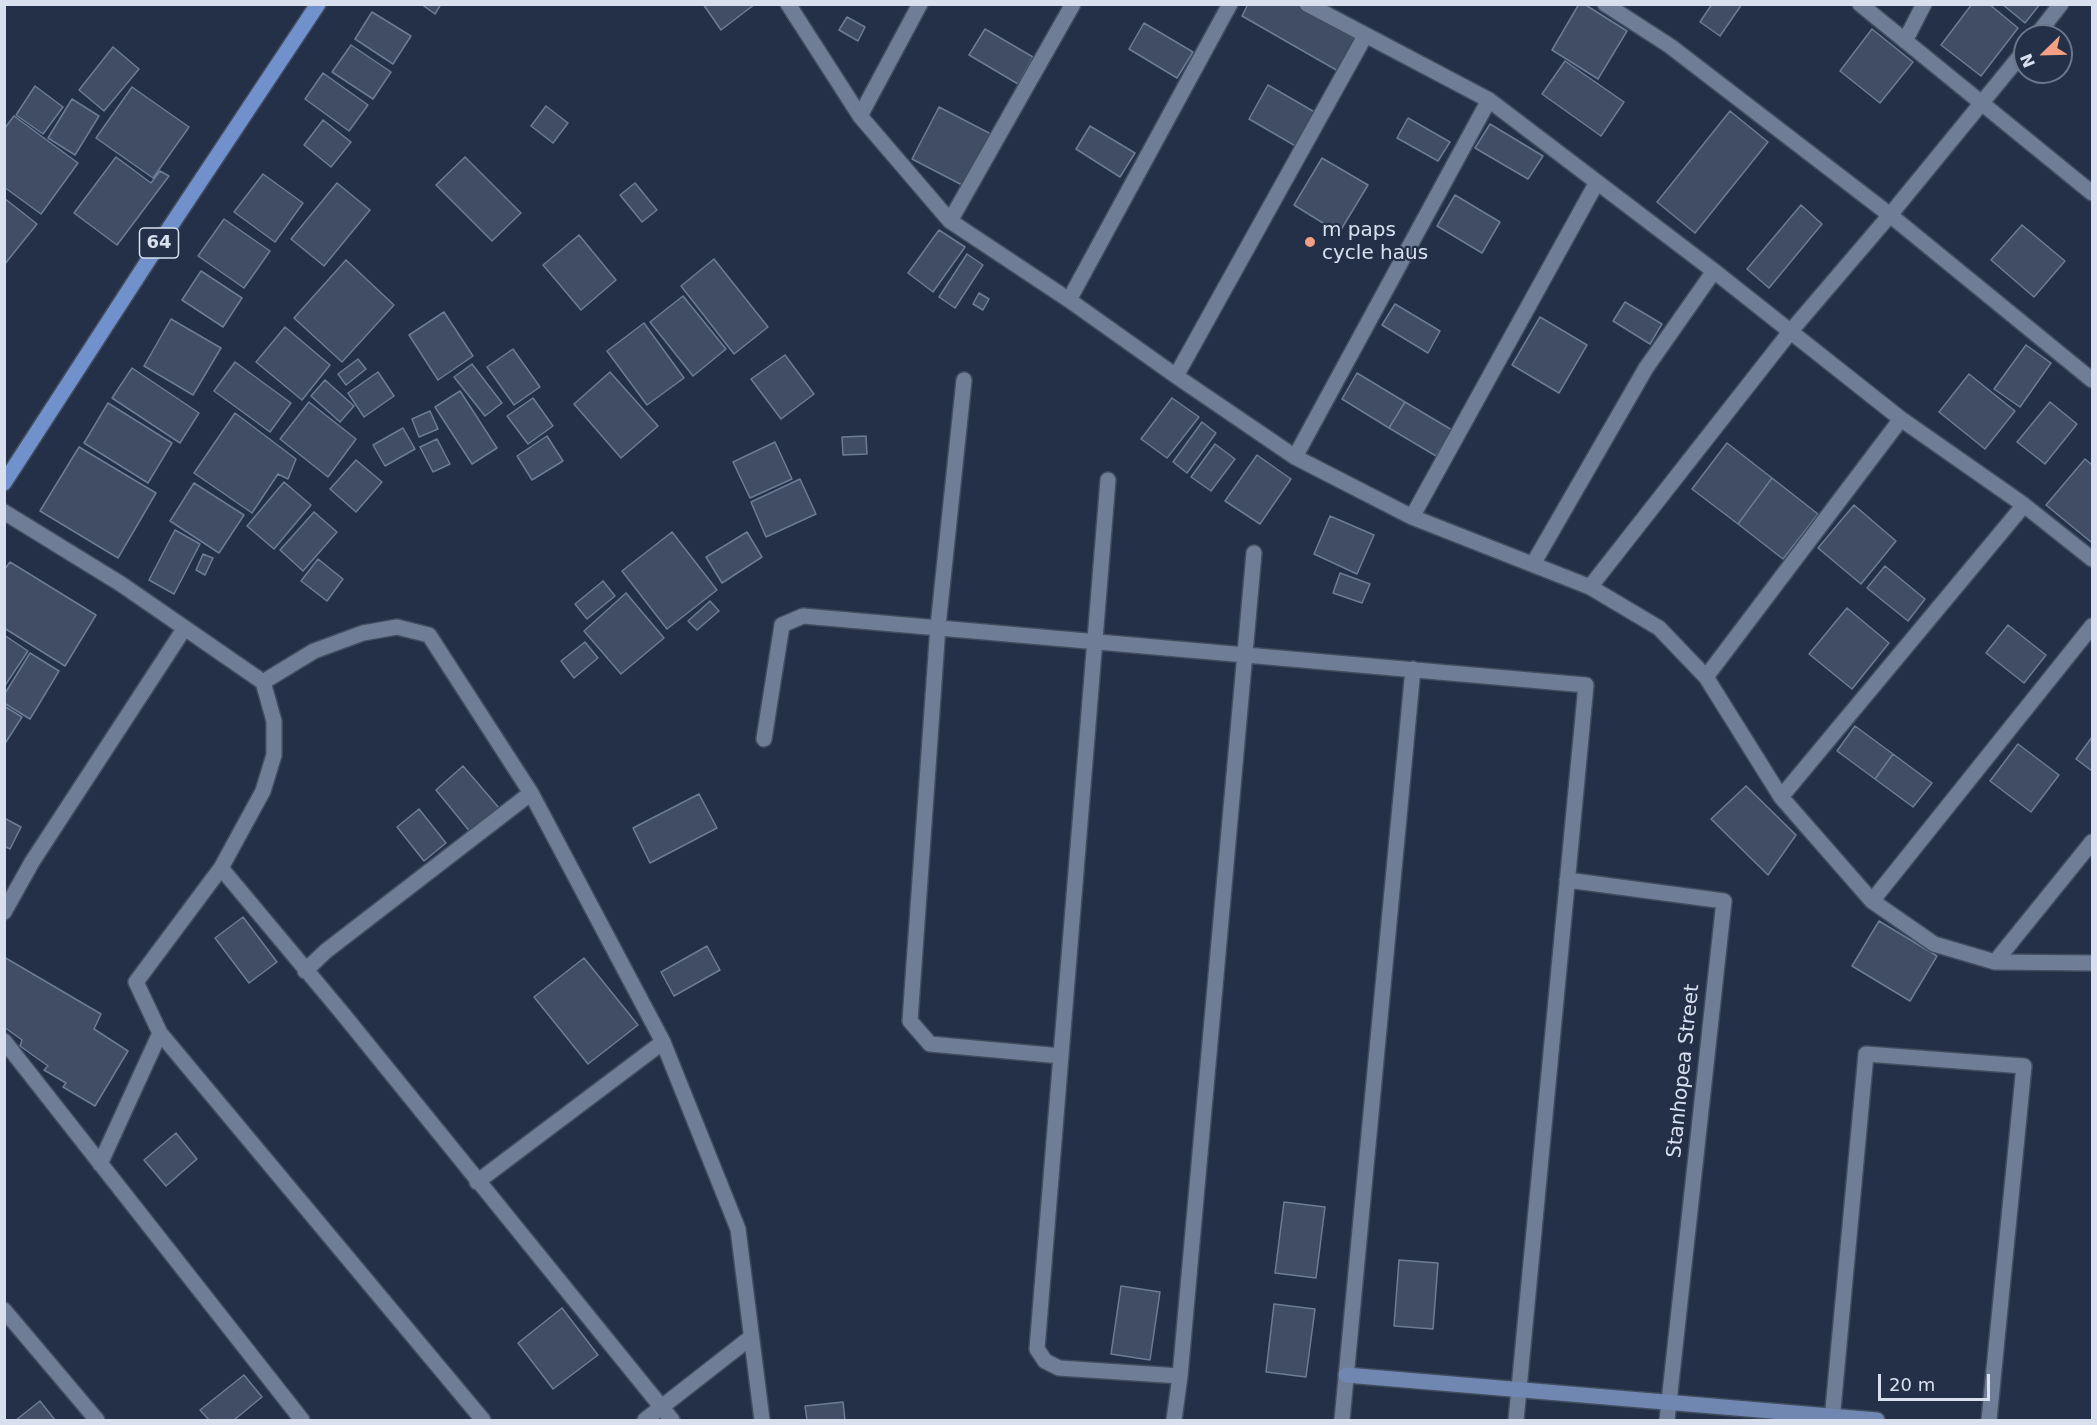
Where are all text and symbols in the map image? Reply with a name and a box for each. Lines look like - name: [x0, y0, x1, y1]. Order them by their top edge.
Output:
- north arrow: [2013, 24, 2073, 84]
- text: N: [2016, 51, 2039, 70]
- place label: m paps cycle haus: [1322, 219, 1428, 266]
- road number: 64: [140, 228, 178, 258]
- marker: m paps cycle haus: [1303, 235, 1317, 249]
- street label: Stanhopea Street: [1663, 983, 1705, 1159]
- scale bar: [1881, 1362, 1994, 1400]
- text: 20 m: [1889, 1374, 1935, 1395]

